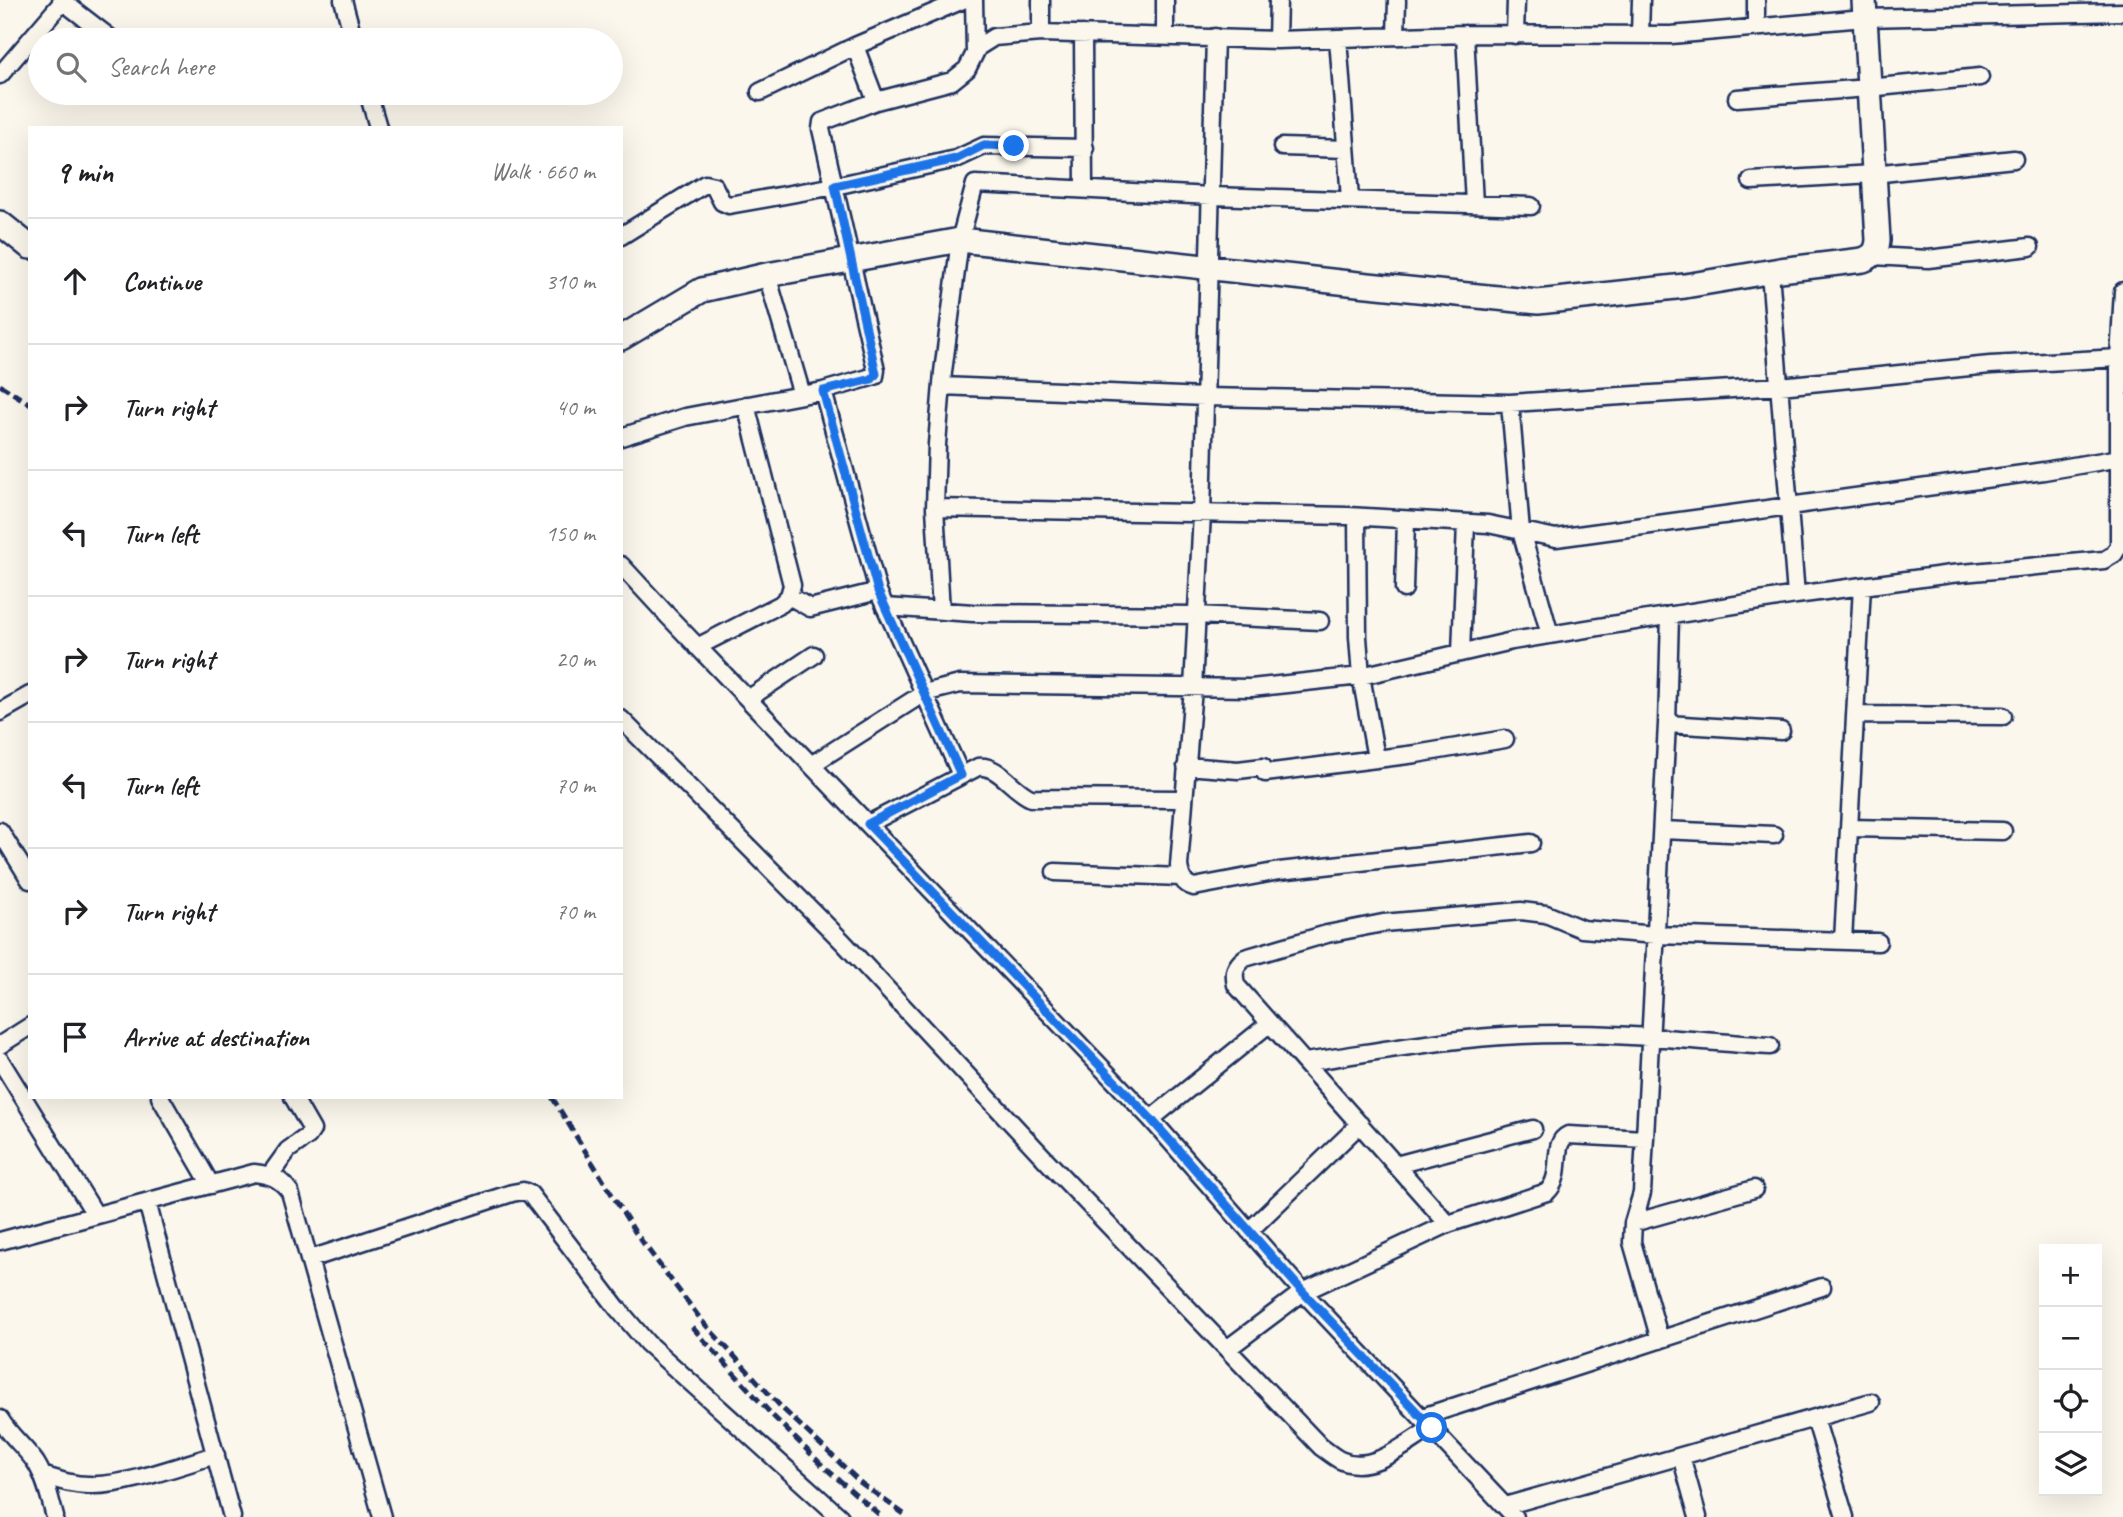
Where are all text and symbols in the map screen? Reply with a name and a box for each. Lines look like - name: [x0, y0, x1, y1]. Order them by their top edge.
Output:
- search box: [28, 28, 623, 105]
- icon: search: [52, 48, 90, 86]
- text: Search here: [108, 50, 214, 83]
- route end: [998, 130, 1029, 161]
- text: 9 min: [56, 153, 113, 191]
- text: Walk · 660 m: [491, 157, 595, 186]
- icon: ahead: [56, 262, 94, 300]
- text: Continue: [123, 265, 201, 298]
- text: 310 m: [546, 267, 595, 296]
- icon: right: [56, 388, 94, 426]
- text: Turn right: [123, 391, 214, 424]
- text: 40 m: [556, 393, 595, 422]
- icon: left: [56, 514, 94, 552]
- text: Turn left: [123, 517, 198, 550]
- text: 150 m: [546, 519, 595, 548]
- icon: right: [56, 640, 94, 678]
- text: Turn right: [123, 643, 214, 676]
- text: 20 m: [556, 645, 595, 674]
- icon: left: [56, 766, 94, 804]
- text: Turn left: [123, 769, 198, 802]
- text: 70 m: [556, 771, 595, 800]
- icon: right: [56, 892, 94, 930]
- text: Turn right: [123, 895, 214, 928]
- text: 70 m: [556, 897, 595, 926]
- icon: arrive: [56, 1018, 94, 1056]
- text: Arrive at destination: [123, 1021, 309, 1054]
- map controls: [2039, 1244, 2102, 1496]
- button: +: [2039, 1244, 2102, 1307]
- button: −: [2039, 1307, 2102, 1370]
- button: locate: [2039, 1370, 2102, 1433]
- route start: [1416, 1412, 1447, 1443]
- button: layers: [2039, 1433, 2102, 1496]

